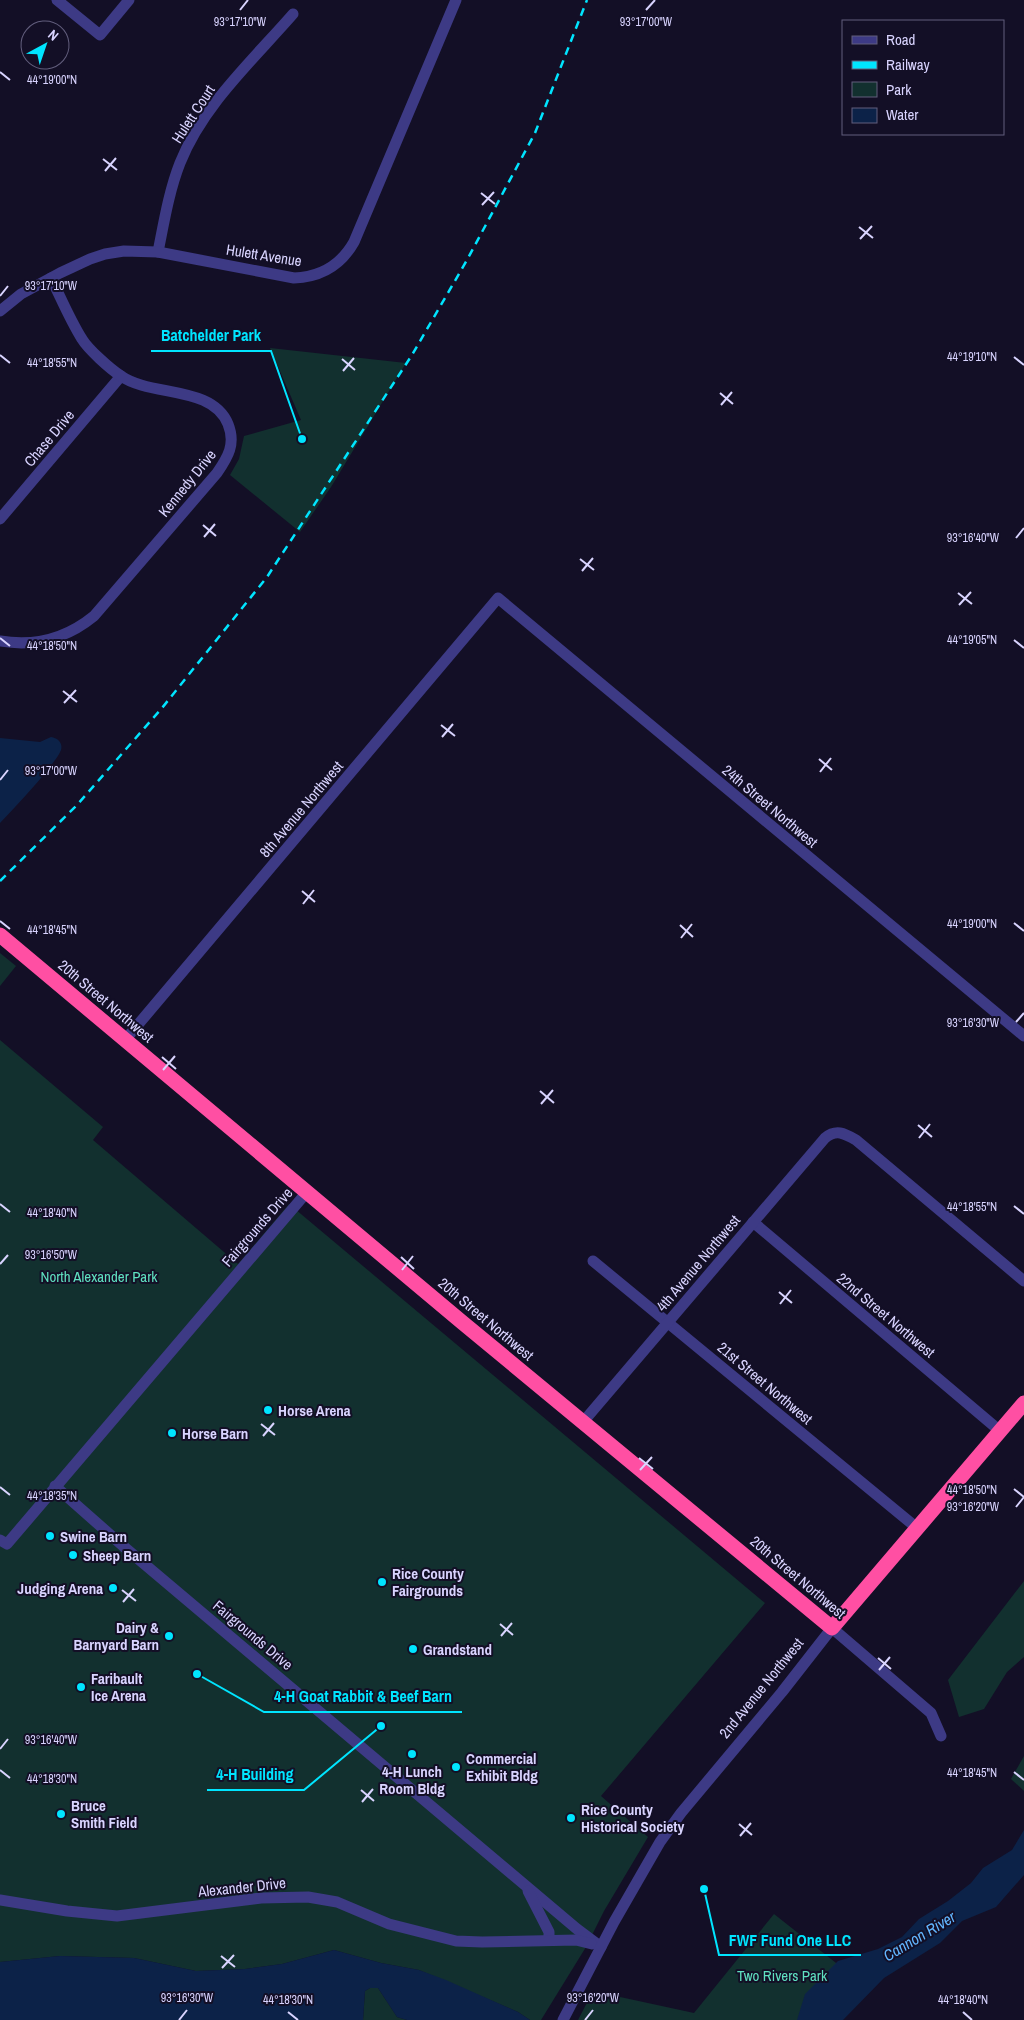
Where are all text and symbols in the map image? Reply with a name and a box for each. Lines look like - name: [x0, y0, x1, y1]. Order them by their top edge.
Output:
- text: 93°17'10"W: [214, 14, 267, 30]
- text: 93°17'00"W: [620, 14, 673, 30]
- north arrow: [20, 20, 70, 70]
- legend: [842, 20, 1004, 135]
- text: N: [44, 25, 62, 45]
- text: Road: [886, 29, 915, 50]
- text: Railway: [886, 54, 931, 75]
- text: 44°19'00"N: [27, 72, 77, 88]
- text: Park: [886, 79, 912, 100]
- street label: Hulett Court: [166, 80, 220, 147]
- text: Water: [886, 104, 918, 125]
- street label: Hulett Avenue: [225, 239, 304, 271]
- text: 93°17'10"W: [25, 278, 78, 294]
- callout: Batchelder Park: [151, 320, 271, 351]
- text: Batchelder Park: [161, 324, 262, 346]
- text: 44°19'10"N: [947, 349, 997, 365]
- text: 44°18'55"N: [27, 355, 77, 371]
- street label: Chase Drive: [19, 405, 79, 471]
- street label: Kennedy Drive: [153, 445, 221, 521]
- text: 93°16'40"W: [947, 530, 1000, 546]
- text: 44°19'05"N: [947, 632, 997, 648]
- text: 44°18'50"N: [27, 638, 77, 654]
- street label: 8th Avenue Northwest: [254, 756, 348, 862]
- street label: 24th Street Northwest: [718, 760, 823, 853]
- text: 93°17'00"W: [25, 763, 78, 779]
- text: 44°19'00"N: [947, 916, 997, 932]
- text: 44°18'45"N: [27, 922, 77, 938]
- street label: 20th Street Northwest: [54, 955, 159, 1048]
- text: 93°16'30"W: [947, 1015, 1000, 1031]
- street label: Fairgrounds Drive: [217, 1183, 297, 1271]
- text: 44°18'55"N: [947, 1199, 997, 1215]
- text: 44°18'40"N: [27, 1205, 77, 1221]
- street label: 4th Avenue Northwest: [651, 1210, 745, 1316]
- text: 93°16'50"W: [25, 1247, 78, 1263]
- park label: North Alexander Park: [41, 1266, 158, 1287]
- street label: 22nd Street Northwest: [832, 1268, 940, 1363]
- street label: 20th Street Northwest: [434, 1273, 539, 1366]
- street label: 21st Street Northwest: [713, 1337, 817, 1429]
- place label: Horse Arena: [278, 1400, 351, 1421]
- marker: Horse Arena: [262, 1404, 274, 1416]
- place label: Horse Barn: [182, 1423, 248, 1444]
- marker: Horse Barn: [166, 1427, 178, 1439]
- text: 44°18'50"N: [947, 1482, 997, 1498]
- text: 44°18'35"N: [27, 1488, 77, 1504]
- text: 93°16'20"W: [947, 1499, 1000, 1515]
- place label: Swine Barn: [60, 1526, 127, 1547]
- marker: Swine Barn: [44, 1530, 56, 1542]
- street label: 20th Street Northwest: [746, 1531, 851, 1624]
- place label: Sheep Barn: [83, 1545, 151, 1566]
- marker: Sheep Barn: [67, 1549, 79, 1561]
- place label: Rice County Fairgrounds: [392, 1563, 464, 1601]
- marker: Rice County Fairgrounds: [376, 1576, 388, 1588]
- place label: Judging Arena: [17, 1578, 103, 1599]
- marker: Judging Arena: [107, 1582, 119, 1594]
- street label: Fairgrounds Drive: [209, 1595, 298, 1675]
- place label: Dairy & Barnyard Barn: [74, 1617, 159, 1655]
- marker: Dairy & Barnyard Barn: [163, 1630, 175, 1642]
- street label: 2nd Avenue Northwest: [714, 1633, 808, 1743]
- place label: Grandstand: [423, 1639, 492, 1660]
- marker: Grandstand: [407, 1643, 419, 1655]
- place label: Faribault Ice Arena: [91, 1668, 146, 1706]
- marker: Faribault Ice Arena: [75, 1681, 87, 1693]
- callout: 4-H Goat Rabbit & Beef Barn: [264, 1681, 462, 1712]
- text: 4-H Goat Rabbit & Beef Barn: [274, 1685, 452, 1707]
- text: 93°16'40"W: [25, 1732, 78, 1748]
- marker: 4-H Lunch Room Bldg: [406, 1748, 418, 1760]
- place label: Commercial Exhibit Bldg: [466, 1748, 538, 1786]
- callout: 4-H Building: [207, 1759, 304, 1790]
- place label: 4-H Lunch Room Bldg: [379, 1761, 445, 1799]
- marker: Commercial Exhibit Bldg: [450, 1761, 462, 1773]
- text: 4-H Building: [216, 1763, 294, 1785]
- text: 44°18'45"N: [947, 1765, 997, 1781]
- text: 44°18'30"N: [27, 1771, 77, 1787]
- place label: Bruce Smith Field: [71, 1795, 137, 1833]
- place label: Rice County Historical Society: [581, 1799, 684, 1837]
- marker: Bruce Smith Field: [55, 1808, 67, 1820]
- marker: Rice County Historical Society: [565, 1812, 577, 1824]
- street label: Alexander Drive: [196, 1872, 287, 1902]
- water label: Cannon River: [879, 1905, 960, 1966]
- callout: FWF Fund One LLC: [719, 1924, 861, 1955]
- text: FWF Fund One LLC: [729, 1929, 851, 1951]
- park label: Two Rivers Park: [737, 1965, 828, 1986]
- text: 93°16'30"W: [161, 1990, 214, 2006]
- text: 93°16'20"W: [567, 1990, 620, 2006]
- text: 44°18'30"N: [263, 1992, 313, 2008]
- text: 44°18'40"N: [938, 1992, 988, 2008]

